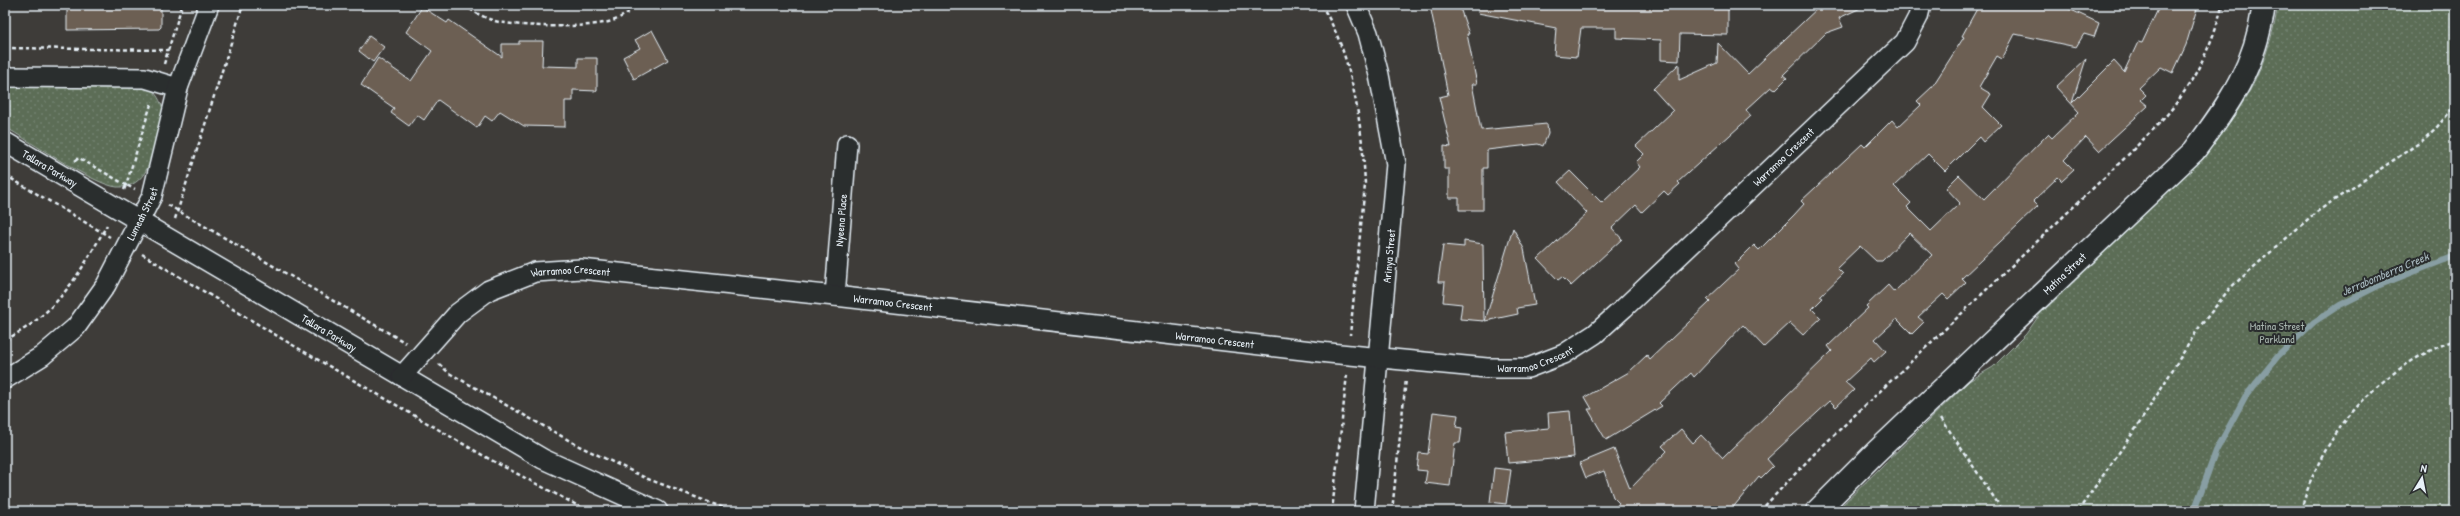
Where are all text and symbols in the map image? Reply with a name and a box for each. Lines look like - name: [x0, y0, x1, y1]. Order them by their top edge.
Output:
- street label: Warramoo Crescent: [1750, 125, 1817, 189]
- street label: Tallara Parkway: [19, 147, 80, 190]
- street label: Lumeah Street: [123, 186, 161, 243]
- street label: Nyeena Place: [832, 193, 850, 247]
- street label: Arinya Street: [1380, 228, 1398, 284]
- water label: Jerrabomberra Creek: [2339, 247, 2432, 300]
- street label: Matina Street: [2040, 250, 2089, 297]
- street label: Warramoo Crescent: [529, 262, 611, 280]
- street label: Warramoo Crescent: [853, 291, 933, 314]
- street label: Tallara Parkway: [299, 311, 360, 355]
- park label: Matina Street Parkland: [2250, 319, 2304, 346]
- street label: Warramoo Crescent: [1175, 328, 1255, 351]
- street label: Warramoo Crescent: [1498, 343, 1576, 375]
- north arrow: [2402, 458, 2442, 498]
- text: N: [2420, 461, 2428, 476]

